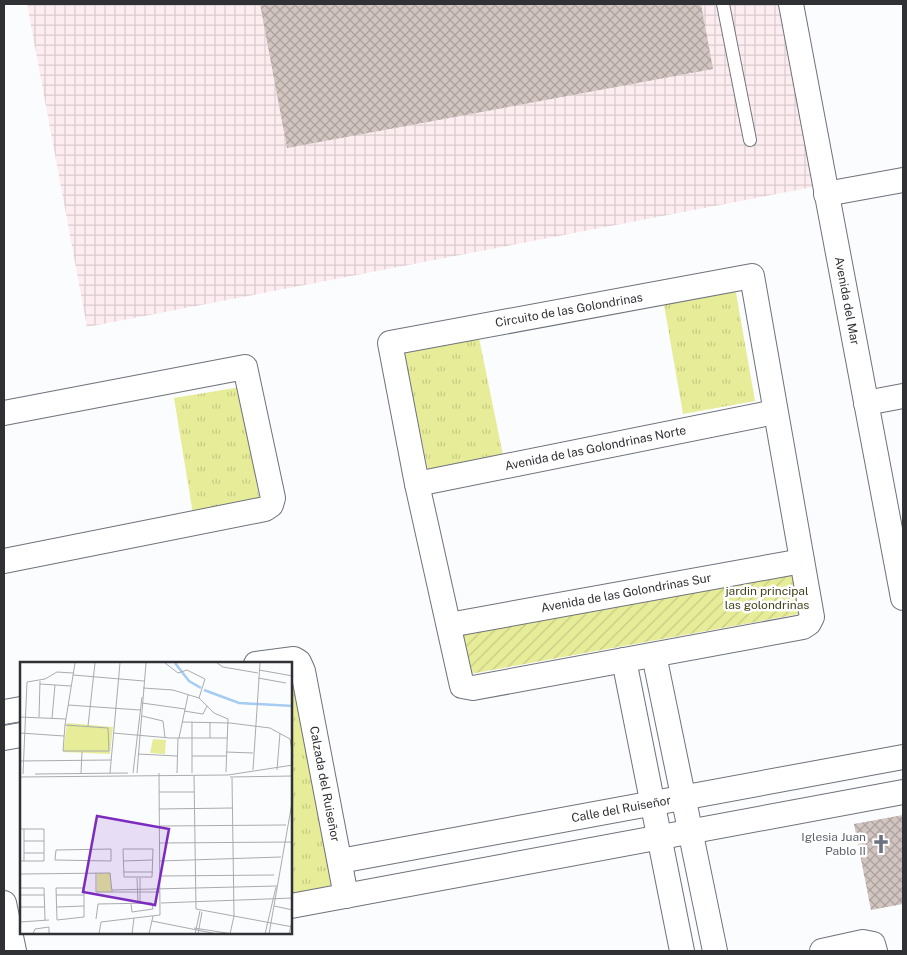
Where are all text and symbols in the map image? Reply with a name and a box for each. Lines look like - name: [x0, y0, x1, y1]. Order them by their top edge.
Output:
- street label: Avenida del Mar: [832, 255, 862, 346]
- street label: Circuito de las Golondrinas: [494, 290, 644, 330]
- street label: Avenida de las Golondrinas Norte: [503, 423, 688, 473]
- street label: Avenida de las Golondrinas Sur: [540, 571, 713, 615]
- park label: jardin principal las golondrinas: [724, 584, 809, 612]
- inset map: [20, 662, 292, 935]
- street label: Calzada del Ruiseñor: [307, 725, 343, 843]
- street label: Calle del Ruiseñor: [570, 793, 673, 825]
- place label: Iglesia Juan Pablo II: [801, 830, 866, 858]
- church icon: Iglesia Juan Pablo II: [870, 833, 892, 855]

